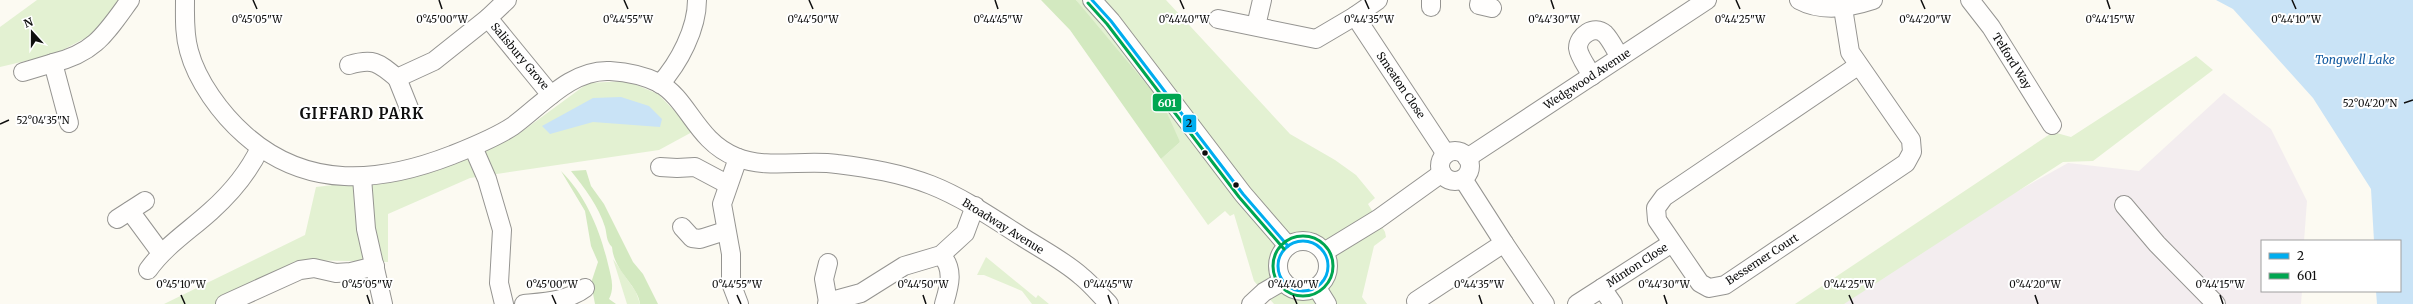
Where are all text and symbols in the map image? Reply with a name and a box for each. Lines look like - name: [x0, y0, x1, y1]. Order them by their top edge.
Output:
- north arrow: [12, 12, 52, 52]
- text: 0°45'05"W: [232, 13, 283, 26]
- text: 0°45'00"W: [416, 13, 469, 26]
- text: 0°44'55"W: [603, 13, 654, 26]
- text: 0°44'50"W: [787, 13, 840, 26]
- text: 0°44'45"W: [973, 13, 1024, 26]
- text: 0°44'40"W: [1159, 13, 1210, 26]
- text: 0°44'35"W: [1344, 13, 1395, 26]
- text: 0°44'30"W: [1528, 13, 1581, 26]
- text: 0°44'25"W: [1715, 13, 1766, 26]
- text: 0°44'20"W: [1899, 13, 1952, 26]
- text: 0°44'15"W: [2085, 13, 2136, 26]
- text: 0°44'10"W: [2271, 13, 2322, 26]
- text: N: [22, 14, 35, 31]
- street label: Salisbury Grove: [488, 20, 552, 93]
- street label: Telford Way: [1989, 30, 2035, 92]
- street label: Wedgwood Avenue: [1540, 46, 1633, 113]
- street label: Smeaton Close: [1374, 49, 1429, 121]
- water label: Tongwell Lake: [2315, 52, 2395, 67]
- line badge: 601: [1152, 93, 1182, 112]
- text: 601: [1158, 96, 1176, 110]
- text: 52°04'20"N: [2343, 97, 2398, 110]
- district label: GIFFARD PARK: [300, 104, 424, 123]
- text: 52°04'35"N: [16, 114, 70, 127]
- line badge: 2: [1182, 114, 1197, 133]
- text: 2: [1186, 116, 1193, 130]
- unlabelled marker: [1200, 148, 1210, 158]
- unlabelled marker: [1231, 180, 1241, 190]
- street label: Broadway Avenue: [960, 195, 1047, 257]
- street label: Bessemer Court: [1723, 230, 1802, 288]
- street label: Minton Close: [1604, 240, 1670, 290]
- legend: [2261, 240, 2401, 292]
- text: 2: [2297, 248, 2304, 263]
- text: 601: [2297, 268, 2317, 283]
- text: 0°45'10"W: [156, 278, 207, 291]
- text: 0°45'05"W: [342, 278, 393, 291]
- text: 0°45'00"W: [526, 278, 579, 291]
- text: 0°44'55"W: [712, 278, 763, 291]
- text: 0°44'50"W: [897, 278, 950, 291]
- text: 0°44'45"W: [1083, 278, 1134, 291]
- text: 0°44'40"W: [1268, 278, 1319, 291]
- text: 0°44'35"W: [1454, 278, 1505, 291]
- text: 0°44'30"W: [1638, 278, 1691, 291]
- text: 0°44'25"W: [1824, 278, 1875, 291]
- text: 0°44'20"W: [2009, 278, 2062, 291]
- text: 0°44'15"W: [2195, 278, 2246, 291]

